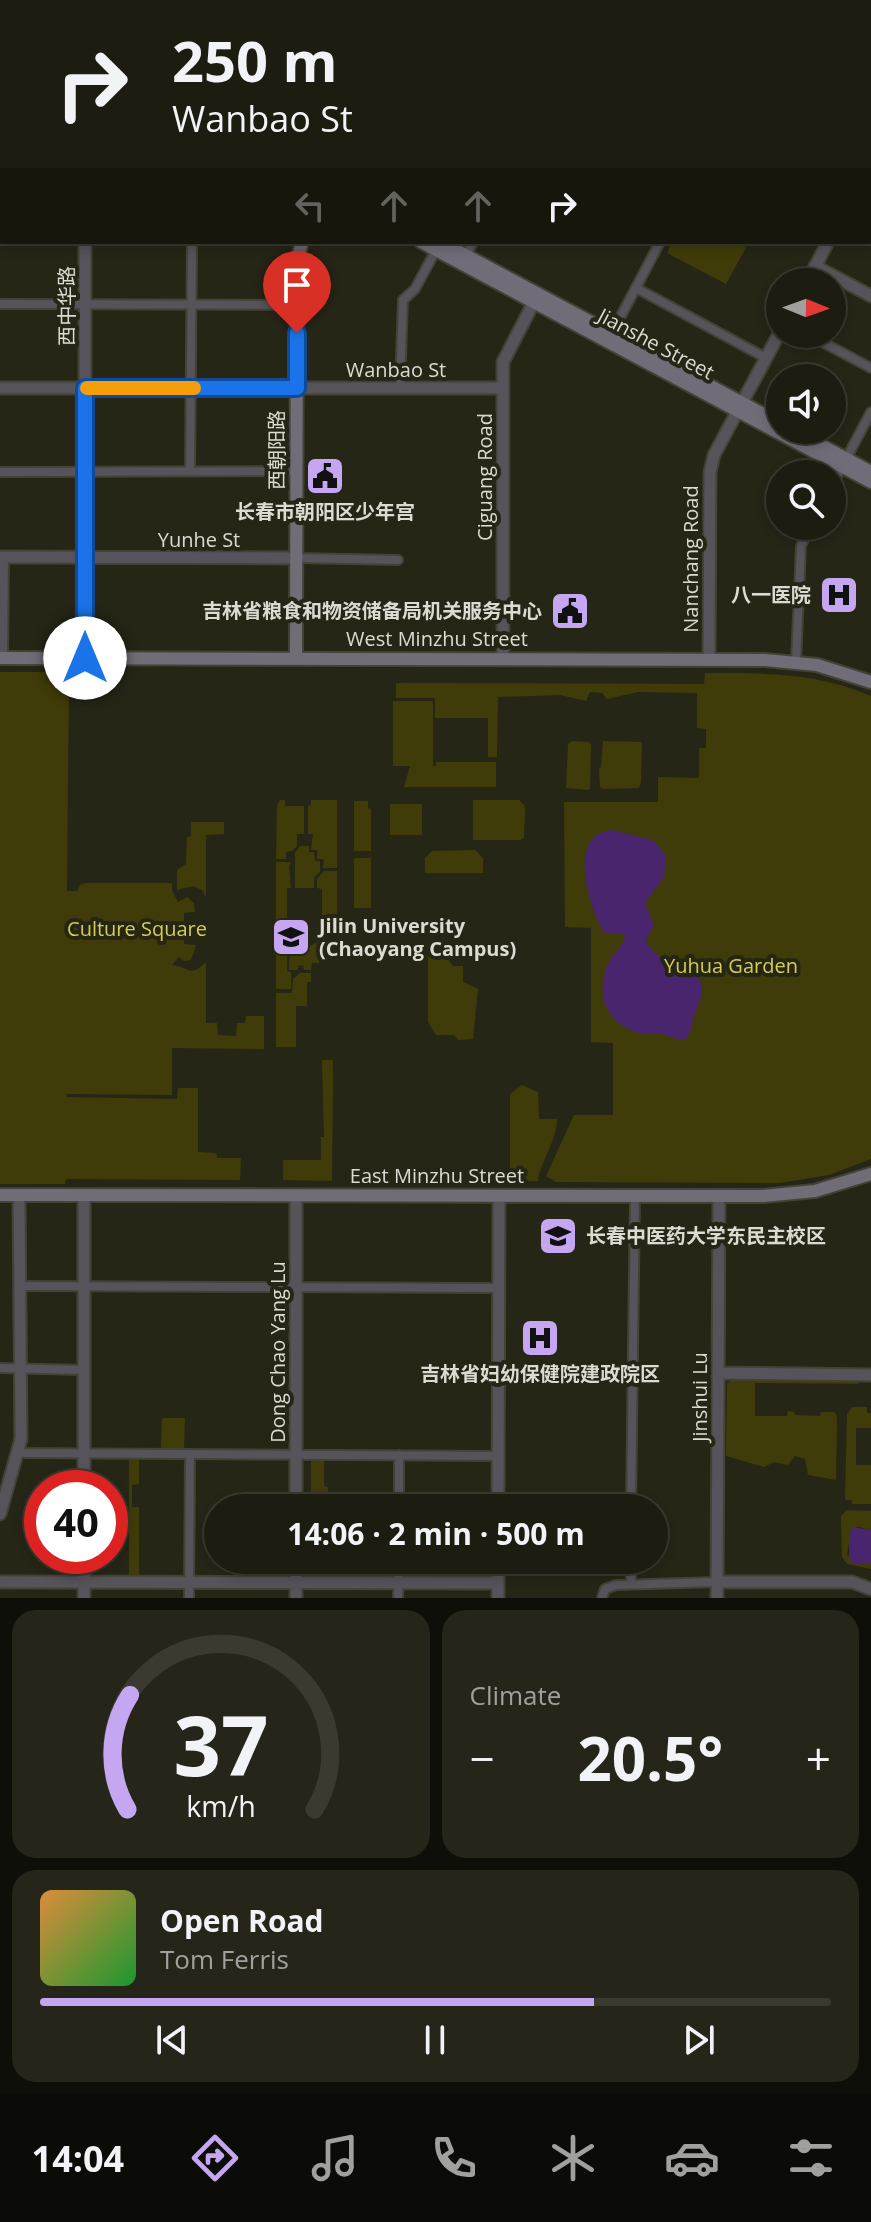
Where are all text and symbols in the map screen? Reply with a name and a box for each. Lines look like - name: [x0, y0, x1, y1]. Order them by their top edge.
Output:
- text: 250 m: [172, 22, 338, 98]
- icon: right: [40, 32, 144, 136]
- text: Wanbao St: [172, 94, 353, 143]
- icon: left: [288, 184, 332, 228]
- icon: ahead: [372, 184, 416, 228]
- icon: ahead: [456, 184, 500, 228]
- icon: right: [540, 184, 584, 228]
- pin: [263, 251, 331, 333]
- icon: arrive: [275, 263, 319, 307]
- street label: 西中华路: [53, 266, 80, 346]
- north arrow: [766, 268, 846, 348]
- map controls: [766, 268, 846, 540]
- street label: Jianshe Street: [592, 301, 719, 385]
- street label: Wanbao St: [346, 356, 446, 383]
- button: sound: [766, 364, 846, 444]
- street label: 西朝阳路: [263, 410, 290, 490]
- street label: Ciguang Road: [471, 413, 498, 541]
- public building icon: 长春市朝阳区少年宫: [304, 455, 346, 497]
- button: search: [766, 460, 846, 540]
- street label: Nanchang Road: [677, 485, 704, 633]
- place label: 长春市朝阳区少年宫: [235, 498, 415, 525]
- street label: Yunhe St: [158, 526, 240, 553]
- hospital icon: 八一医院: [818, 574, 860, 616]
- place label: 八一医院: [731, 581, 811, 608]
- public building icon: 吉林省粮食和物资储备局机关服务中心: [549, 590, 591, 632]
- place label: 吉林省粮食和物资储备局机关服务中心: [202, 597, 542, 624]
- position arrow: [43, 616, 127, 700]
- street label: West Minzhu Street: [346, 625, 528, 652]
- place label: Jilin University (Chaoyang Campus): [317, 912, 516, 962]
- park label: Culture Square: [67, 915, 207, 942]
- school or university icon: Jilin University (Chaoyang Campus): [270, 916, 312, 958]
- park label: Yuhua Garden: [664, 952, 798, 979]
- street label: East Minzhu Street: [350, 1162, 524, 1189]
- school or university icon: 长春中医药大学东民主校区: [537, 1215, 579, 1257]
- place label: 长春中医药大学东民主校区: [586, 1222, 826, 1249]
- street label: Dong Chao Yang Lu: [264, 1261, 291, 1443]
- hospital icon: 吉林省妇幼保健院建政院区: [519, 1317, 561, 1359]
- street label: Jinshui Lu: [686, 1352, 713, 1444]
- place label: 吉林省妇幼保健院建政院区: [420, 1360, 660, 1387]
- speed limit sign: 40: [24, 1470, 128, 1574]
- text: 14:06 · 2 min · 500 m: [287, 1513, 585, 1554]
- text: Climate: [470, 1677, 561, 1713]
- text: 37: [173, 1687, 268, 1800]
- text: 20.5°: [577, 1717, 723, 1799]
- text: −: [470, 1728, 495, 1788]
- text: +: [806, 1728, 831, 1788]
- text: km/h: [186, 1786, 255, 1825]
- text: Open Road: [160, 1900, 324, 1941]
- text: Tom Ferris: [160, 1941, 289, 1977]
- icon: previous: [150, 2018, 194, 2062]
- icon: pause: [413, 2018, 457, 2062]
- icon: next: [677, 2018, 721, 2062]
- icon: directions: [187, 2130, 243, 2186]
- icon: music: [307, 2130, 363, 2186]
- icon: phone: [426, 2130, 482, 2186]
- icon: climate: [545, 2130, 601, 2186]
- icon: car: [664, 2130, 720, 2186]
- icon: filters: [783, 2130, 839, 2186]
- text: 14:04: [32, 2134, 124, 2183]

